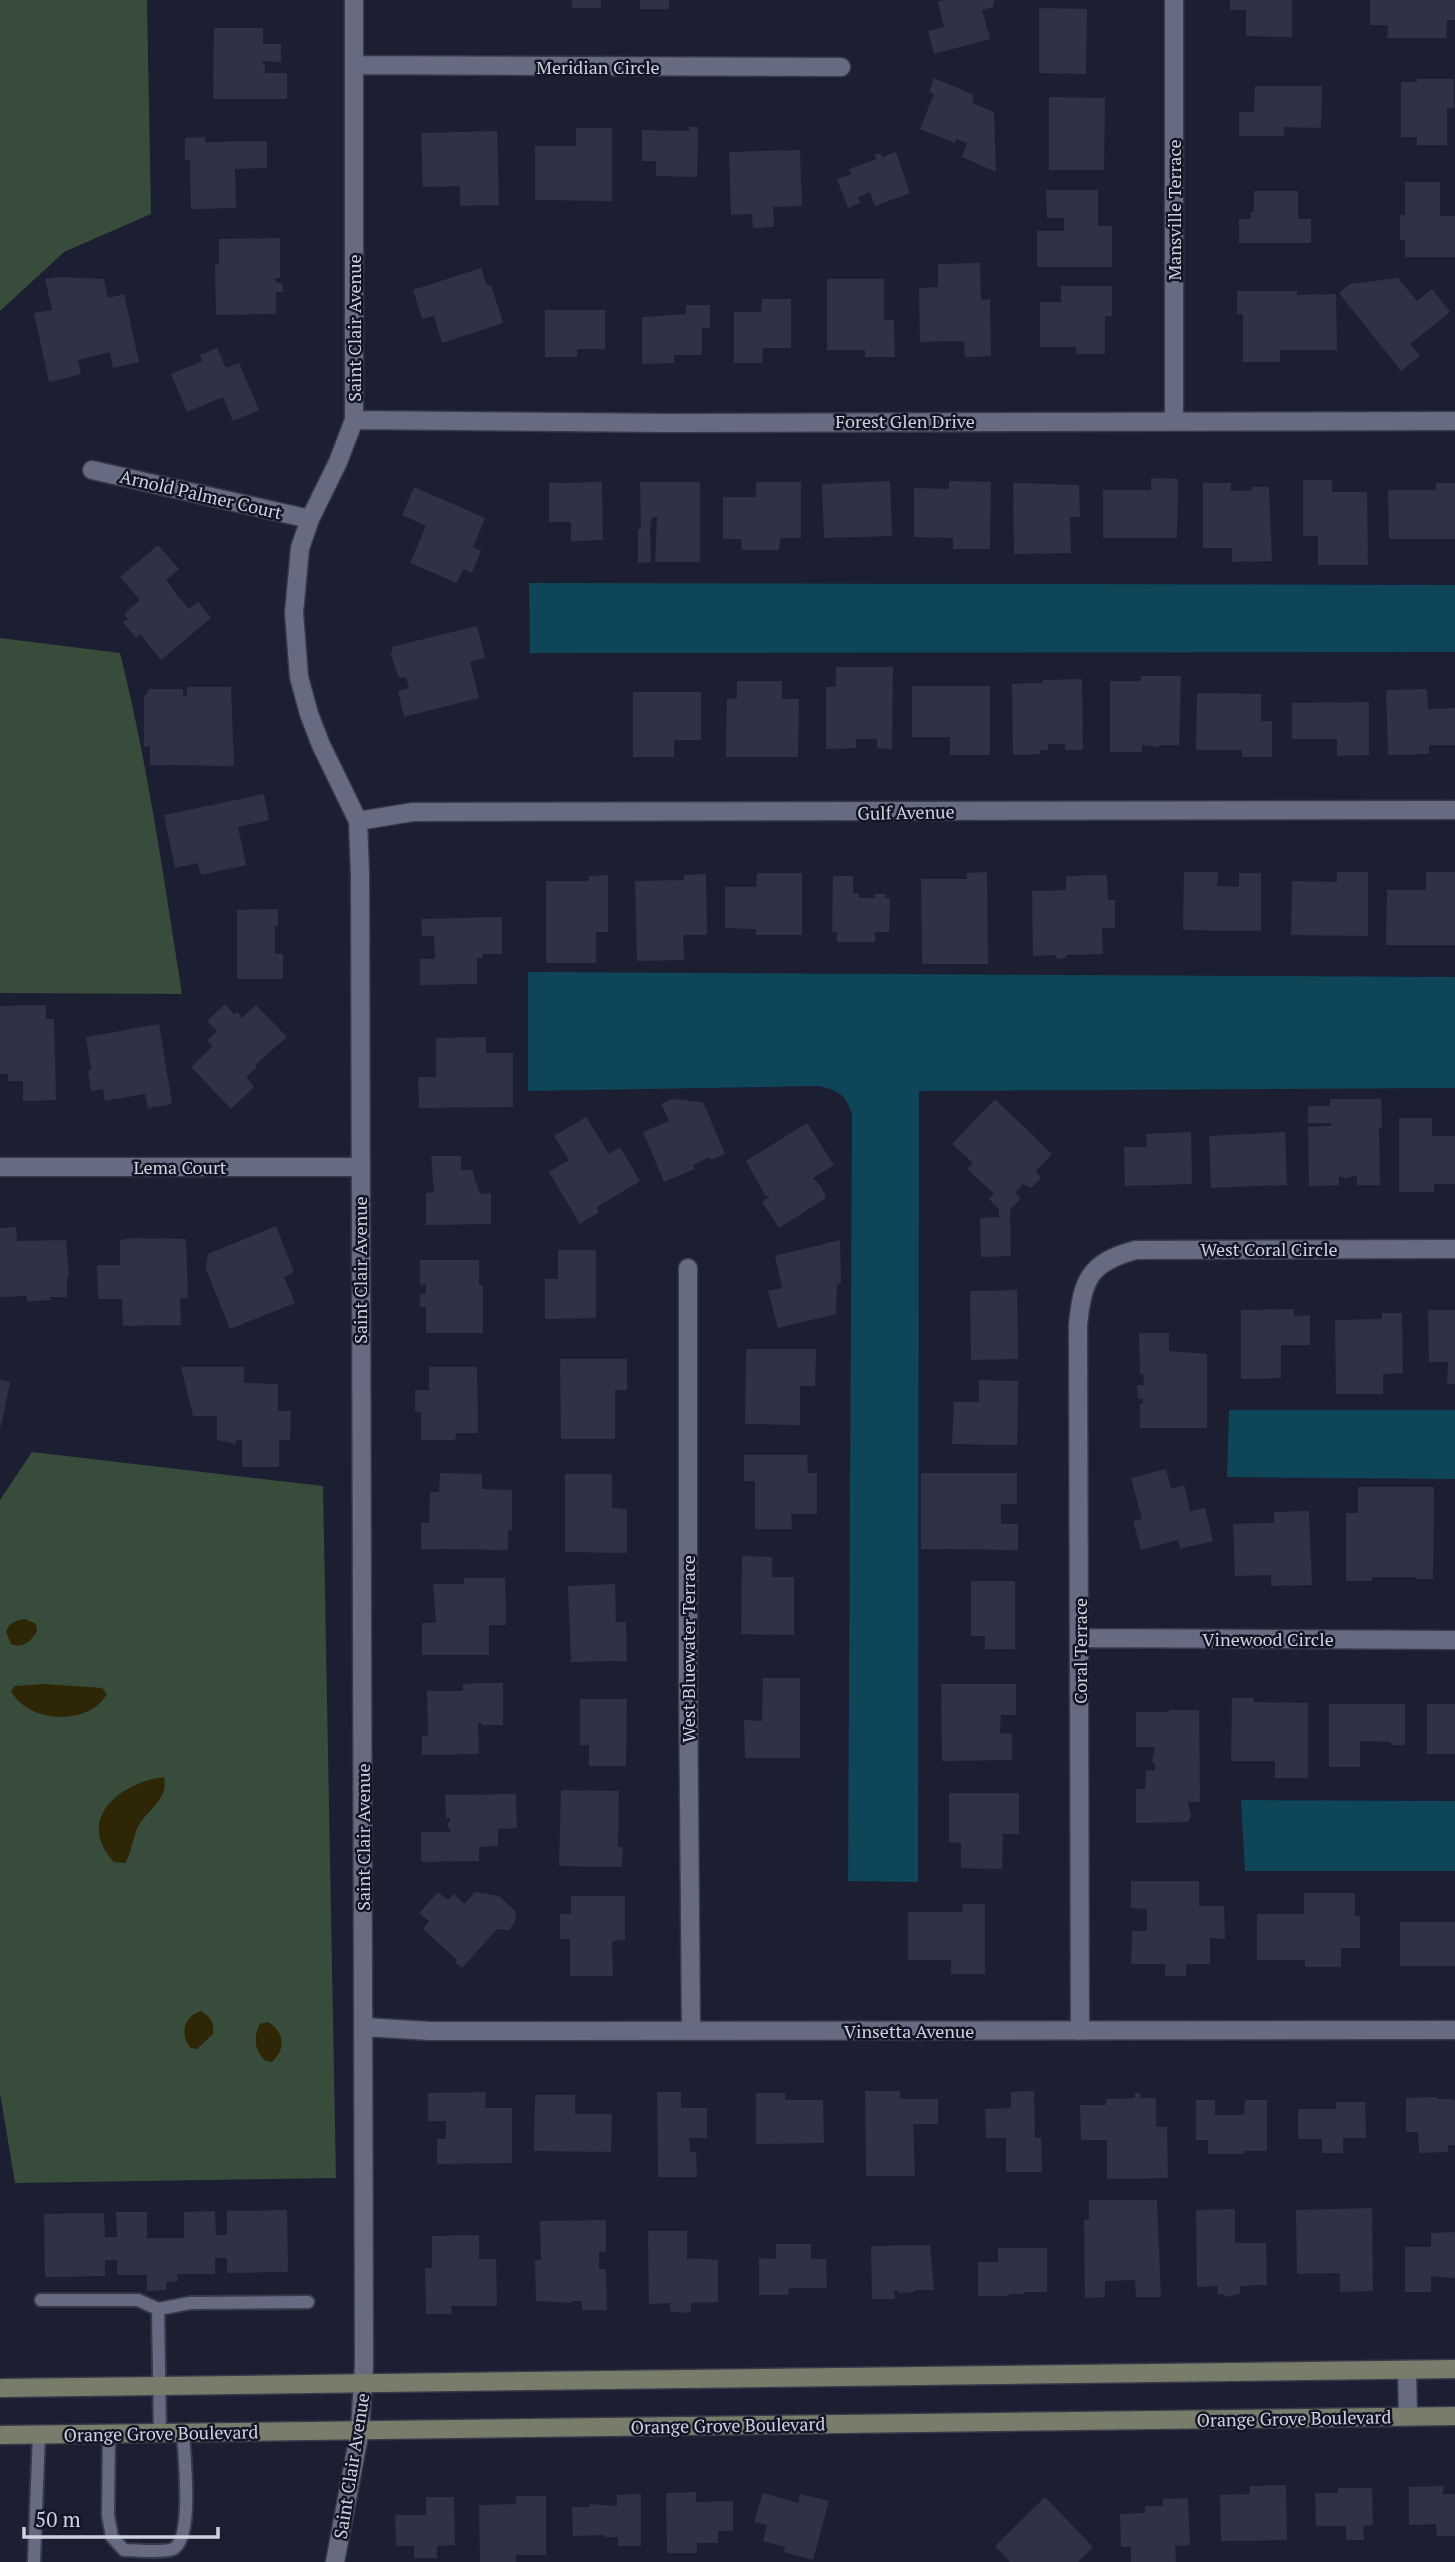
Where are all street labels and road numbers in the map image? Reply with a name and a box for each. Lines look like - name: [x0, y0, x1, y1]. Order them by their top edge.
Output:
- street label: Meridian Circle: [536, 55, 660, 79]
- street label: Mansville Terrace: [1162, 139, 1186, 281]
- street label: Saint Clair Avenue: [342, 254, 366, 402]
- street label: Forest Glen Drive: [835, 409, 975, 433]
- street label: Arnold Palmer Court: [118, 464, 285, 524]
- street label: Gulf Avenue: [857, 799, 955, 825]
- street label: Lema Court: [134, 1155, 227, 1179]
- street label: Saint Clair Avenue: [348, 1196, 372, 1344]
- street label: West Coral Circle: [1200, 1237, 1338, 1261]
- street label: West Bluewater Terrace: [676, 1555, 700, 1743]
- street label: Coral Terrace: [1068, 1598, 1092, 1704]
- street label: Vinewood Circle: [1202, 1627, 1334, 1651]
- street label: Saint Clair Avenue: [351, 1763, 375, 1911]
- street label: Vinsetta Avenue: [844, 2019, 974, 2043]
- street label: Saint Clair Avenue: [328, 2391, 374, 2541]
- street label: Orange Grove Boulevard: [1196, 2404, 1392, 2432]
- street label: Orange Grove Boulevard: [630, 2411, 826, 2439]
- street label: Orange Grove Boulevard: [63, 2419, 259, 2447]

